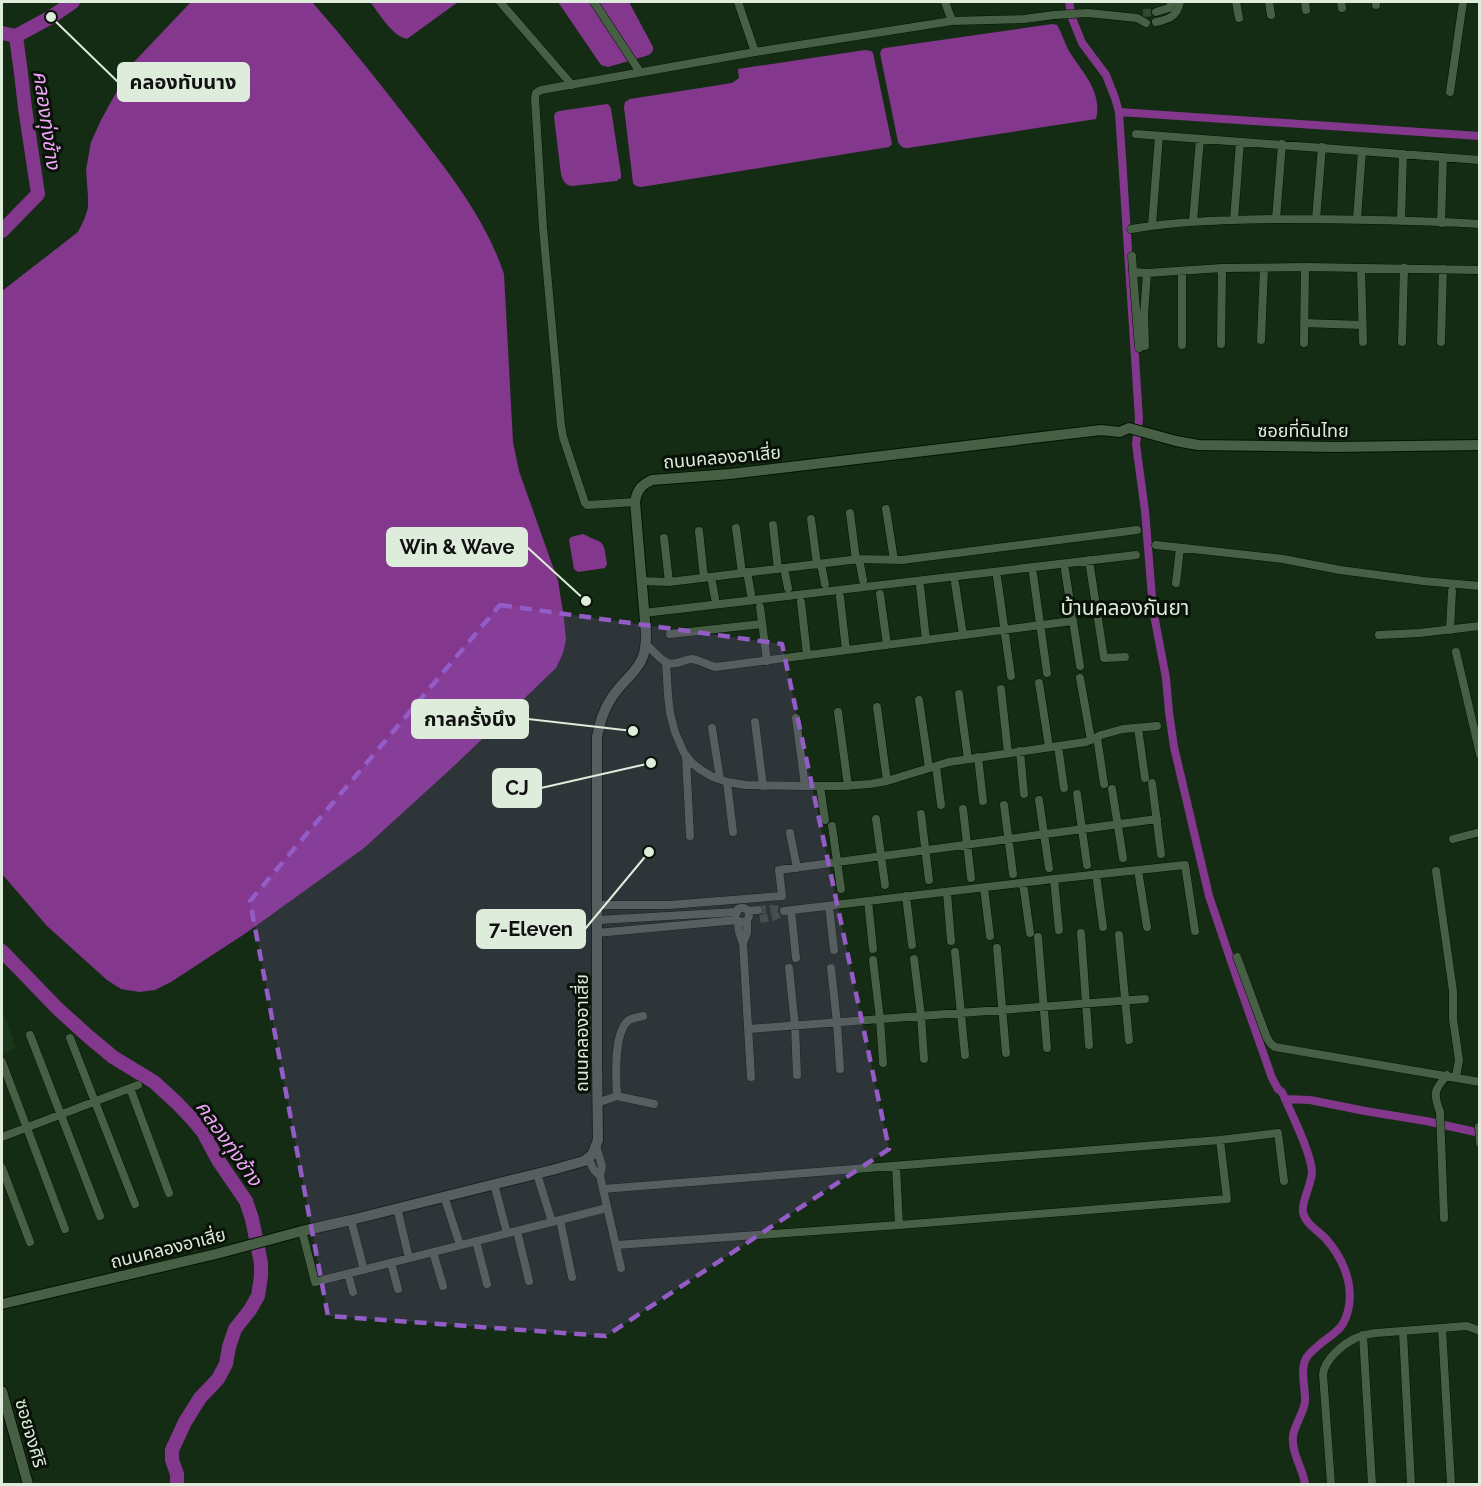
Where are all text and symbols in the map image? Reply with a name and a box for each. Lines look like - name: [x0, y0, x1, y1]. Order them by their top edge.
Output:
- callout: คลองทับนาง: [118, 63, 249, 101]
- water label: คลองทุ่งช้าง: [27, 69, 66, 172]
- text: คลองทับนาง: [130, 70, 236, 94]
- street label: ซอยที่ดินไทย: [1257, 418, 1349, 441]
- street label: ถนนคลองอาเสี่ย: [662, 439, 782, 473]
- callout: Win & Wave: [387, 528, 527, 566]
- text: Win & Wave: [400, 535, 515, 559]
- district label: บ้านคลองกันยา: [1061, 595, 1189, 620]
- callout: กาลครั้งนึง: [412, 700, 528, 738]
- text: กาลครั้งนึง: [424, 706, 516, 731]
- callout: CJ: [493, 769, 541, 807]
- text: CJ: [505, 776, 529, 800]
- callout: 7-Eleven: [477, 910, 585, 948]
- text: 7-Eleven: [489, 917, 573, 941]
- street label: ถนนคลองอาเสี่ย: [569, 974, 592, 1092]
- water label: คลองทุ่งช้าง: [190, 1096, 268, 1192]
- street label: ถนนคลองอาเสี่ย: [108, 1222, 228, 1272]
- street label: ซอยจงศิริ: [11, 1396, 51, 1470]

